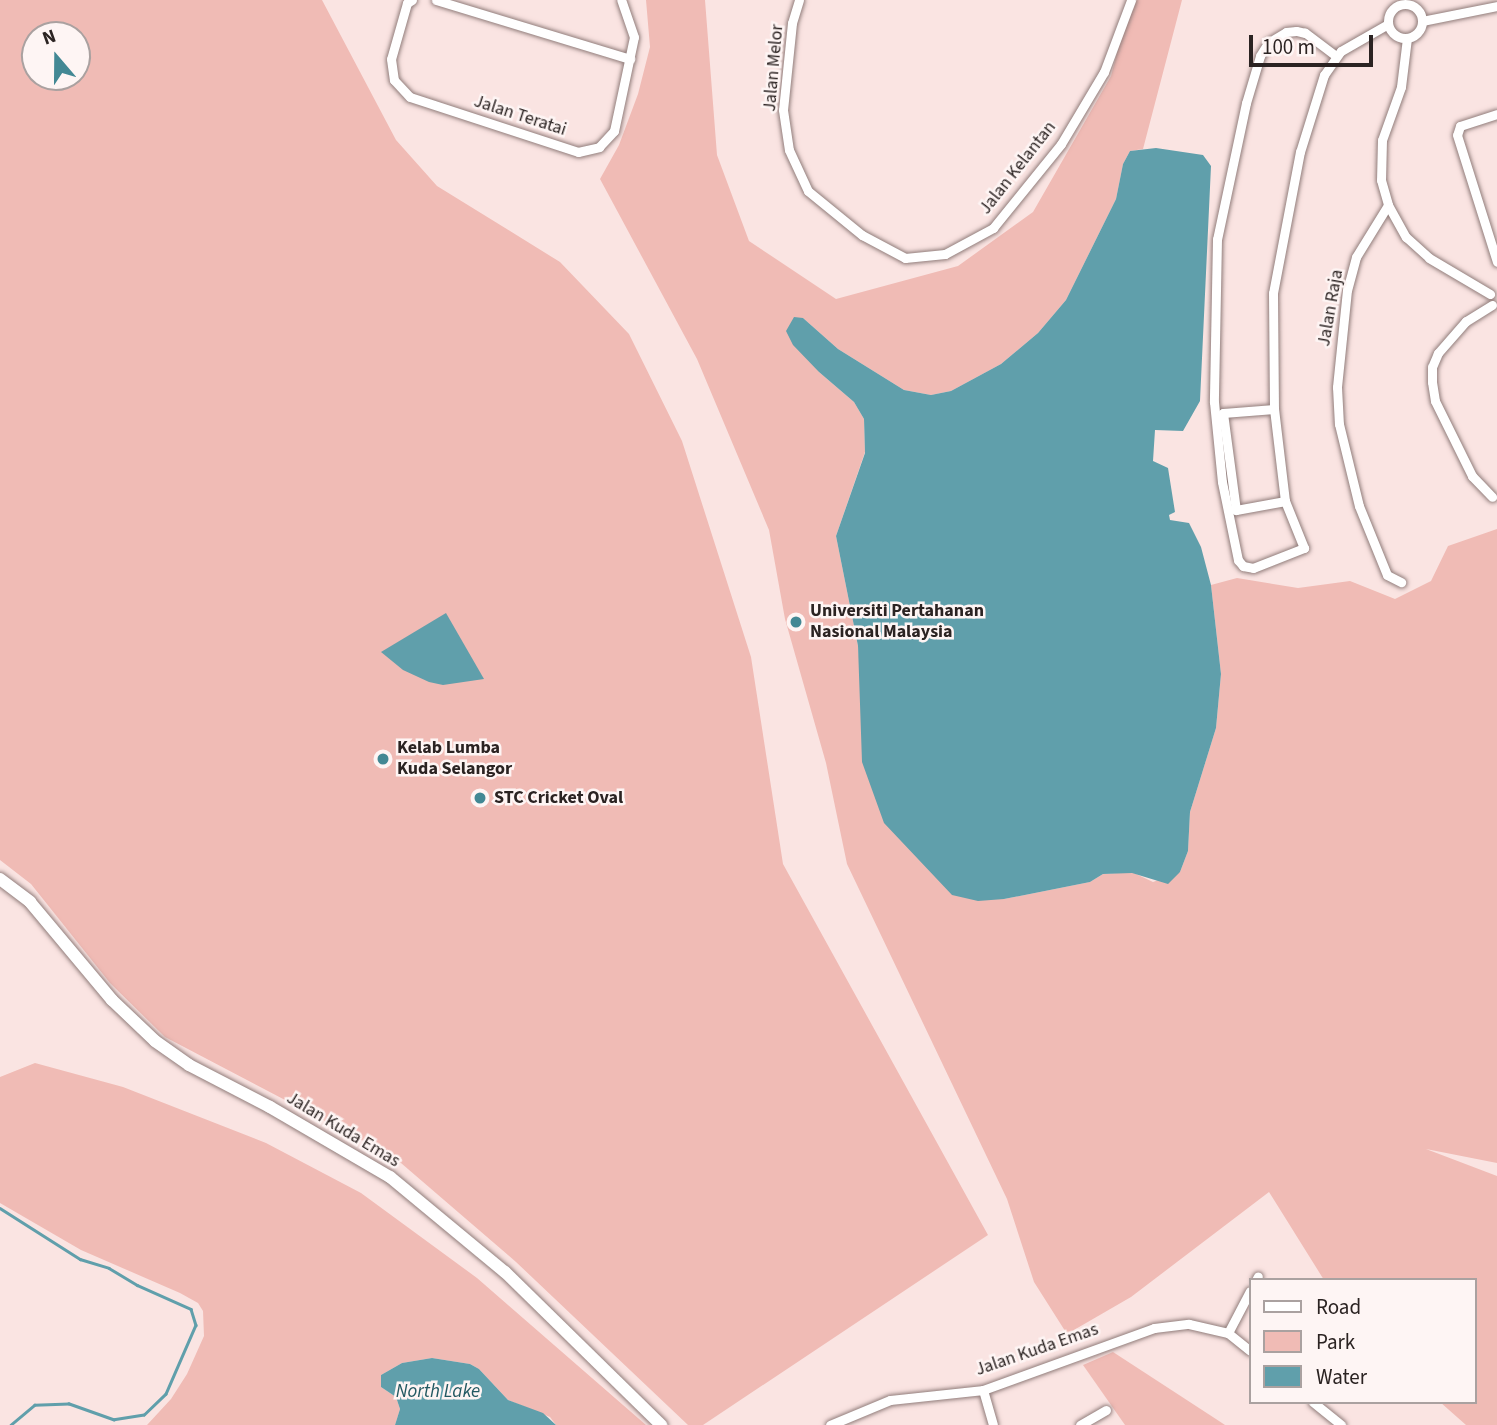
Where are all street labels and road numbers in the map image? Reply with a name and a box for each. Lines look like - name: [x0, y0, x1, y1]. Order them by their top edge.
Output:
- street label: Jalan Melor: [759, 24, 789, 112]
- street label: Jalan Teratai: [471, 91, 569, 141]
- street label: Jalan Kelantan: [975, 117, 1061, 219]
- street label: Jalan Raja: [1314, 268, 1348, 348]
- street label: Jalan Kuda Emas: [282, 1088, 404, 1172]
- street label: Jalan Kuda Emas: [973, 1319, 1101, 1381]

